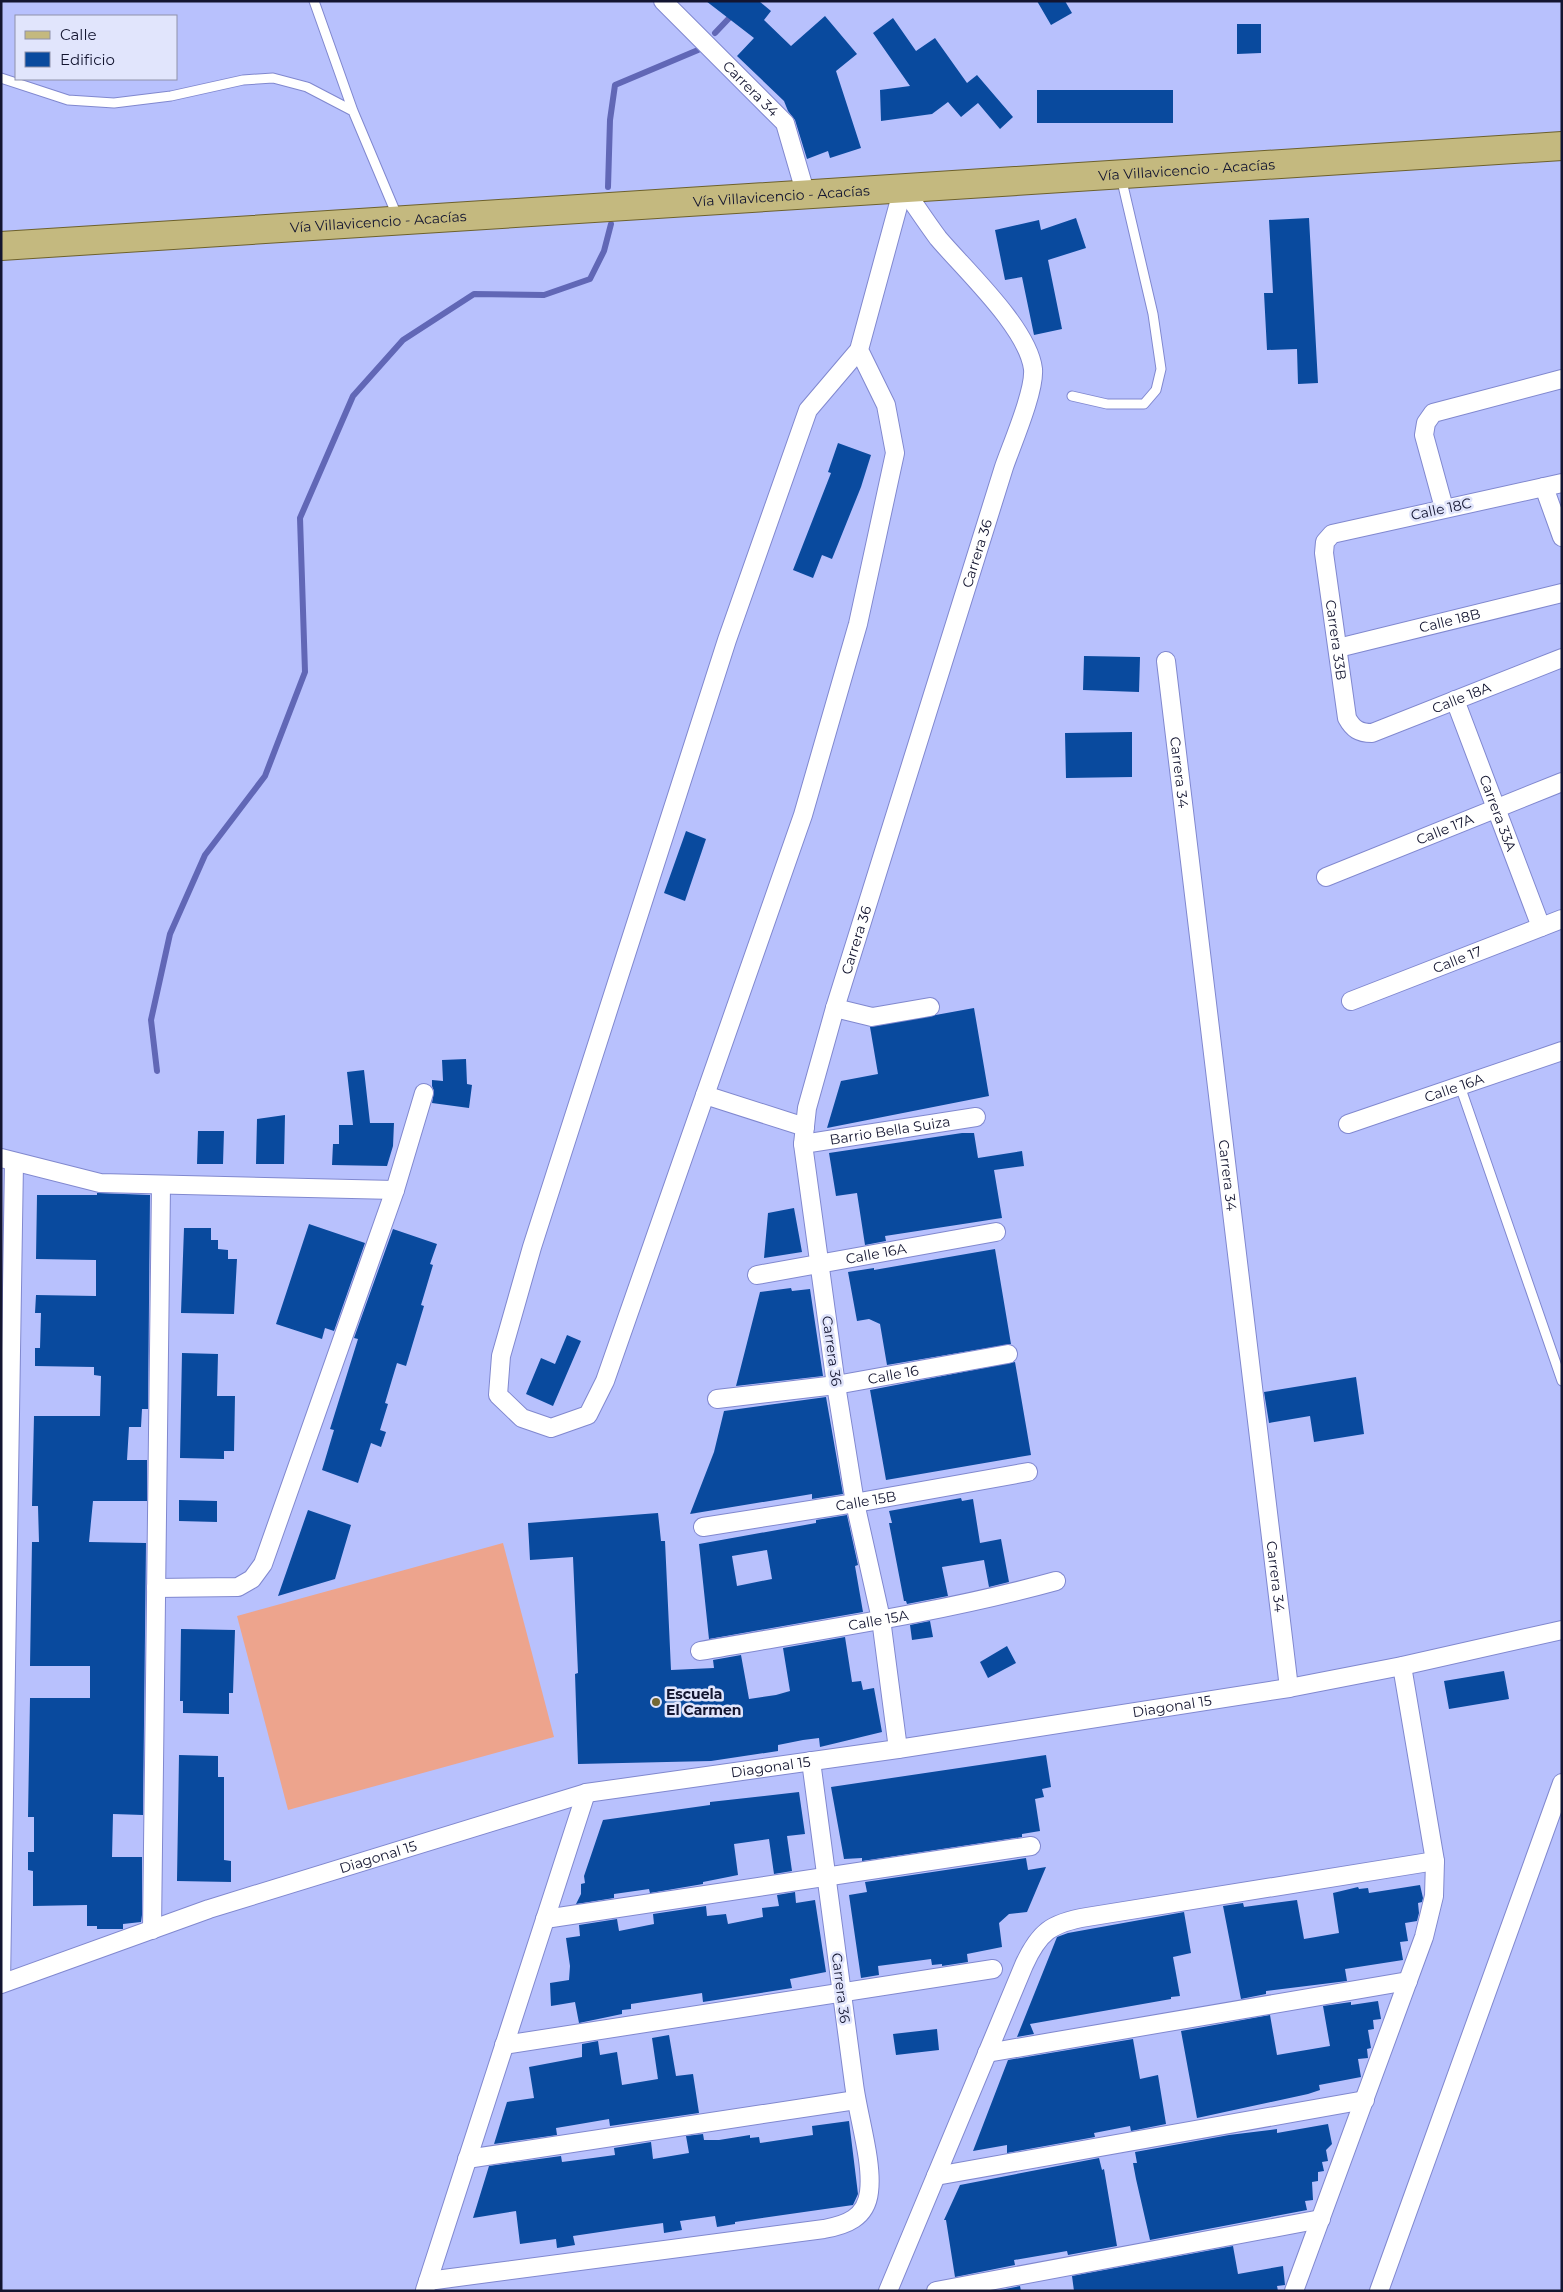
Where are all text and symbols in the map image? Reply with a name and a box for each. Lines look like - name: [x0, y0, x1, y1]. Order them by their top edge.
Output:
- legend: [15, 15, 178, 80]
- text: Calle: [60, 25, 97, 44]
- text: Edificio: [60, 50, 115, 69]
- street label: Carrera 34: [719, 57, 783, 121]
- street label: Vía Villavicencio - Acacías: [1098, 155, 1276, 185]
- street label: Vía Villavicencio - Acacías: [692, 181, 871, 211]
- street label: Vía Villavicencio - Acacías: [289, 207, 467, 236]
- street label: Calle 18C: [1409, 494, 1473, 524]
- street label: Carrera 36: [958, 516, 996, 590]
- street label: Carrera 33B: [1322, 599, 1351, 681]
- street label: Calle 18B: [1417, 604, 1482, 637]
- street label: Calle 18A: [1429, 678, 1494, 717]
- street label: Carrera 34: [1166, 736, 1193, 810]
- street label: Carrera 33A: [1475, 772, 1521, 855]
- street label: Calle 17A: [1413, 809, 1477, 849]
- street label: Carrera 36: [837, 903, 876, 977]
- street label: Calle 17: [1430, 942, 1484, 977]
- street label: Calle 16A: [1422, 1069, 1487, 1106]
- street label: Barrio Bella Suiza: [828, 1112, 952, 1149]
- street label: Carrera 34: [1214, 1139, 1241, 1213]
- street label: Calle 16A: [844, 1239, 909, 1268]
- street label: Carrera 36: [818, 1315, 846, 1388]
- street label: Calle 16: [866, 1361, 921, 1388]
- street label: Calle 15B: [834, 1487, 898, 1515]
- street label: Carrera 34: [1262, 1540, 1289, 1614]
- street label: Calle 15A: [847, 1606, 911, 1634]
- place label: Escuela El Carmen: [666, 1685, 742, 1719]
- street label: Diagonal 15: [1131, 1691, 1213, 1721]
- marker: Escuela El Carmen: [650, 1696, 662, 1708]
- street label: Diagonal 15: [730, 1752, 812, 1781]
- street label: Diagonal 15: [337, 1837, 419, 1877]
- street label: Carrera 36: [828, 1952, 854, 2025]

